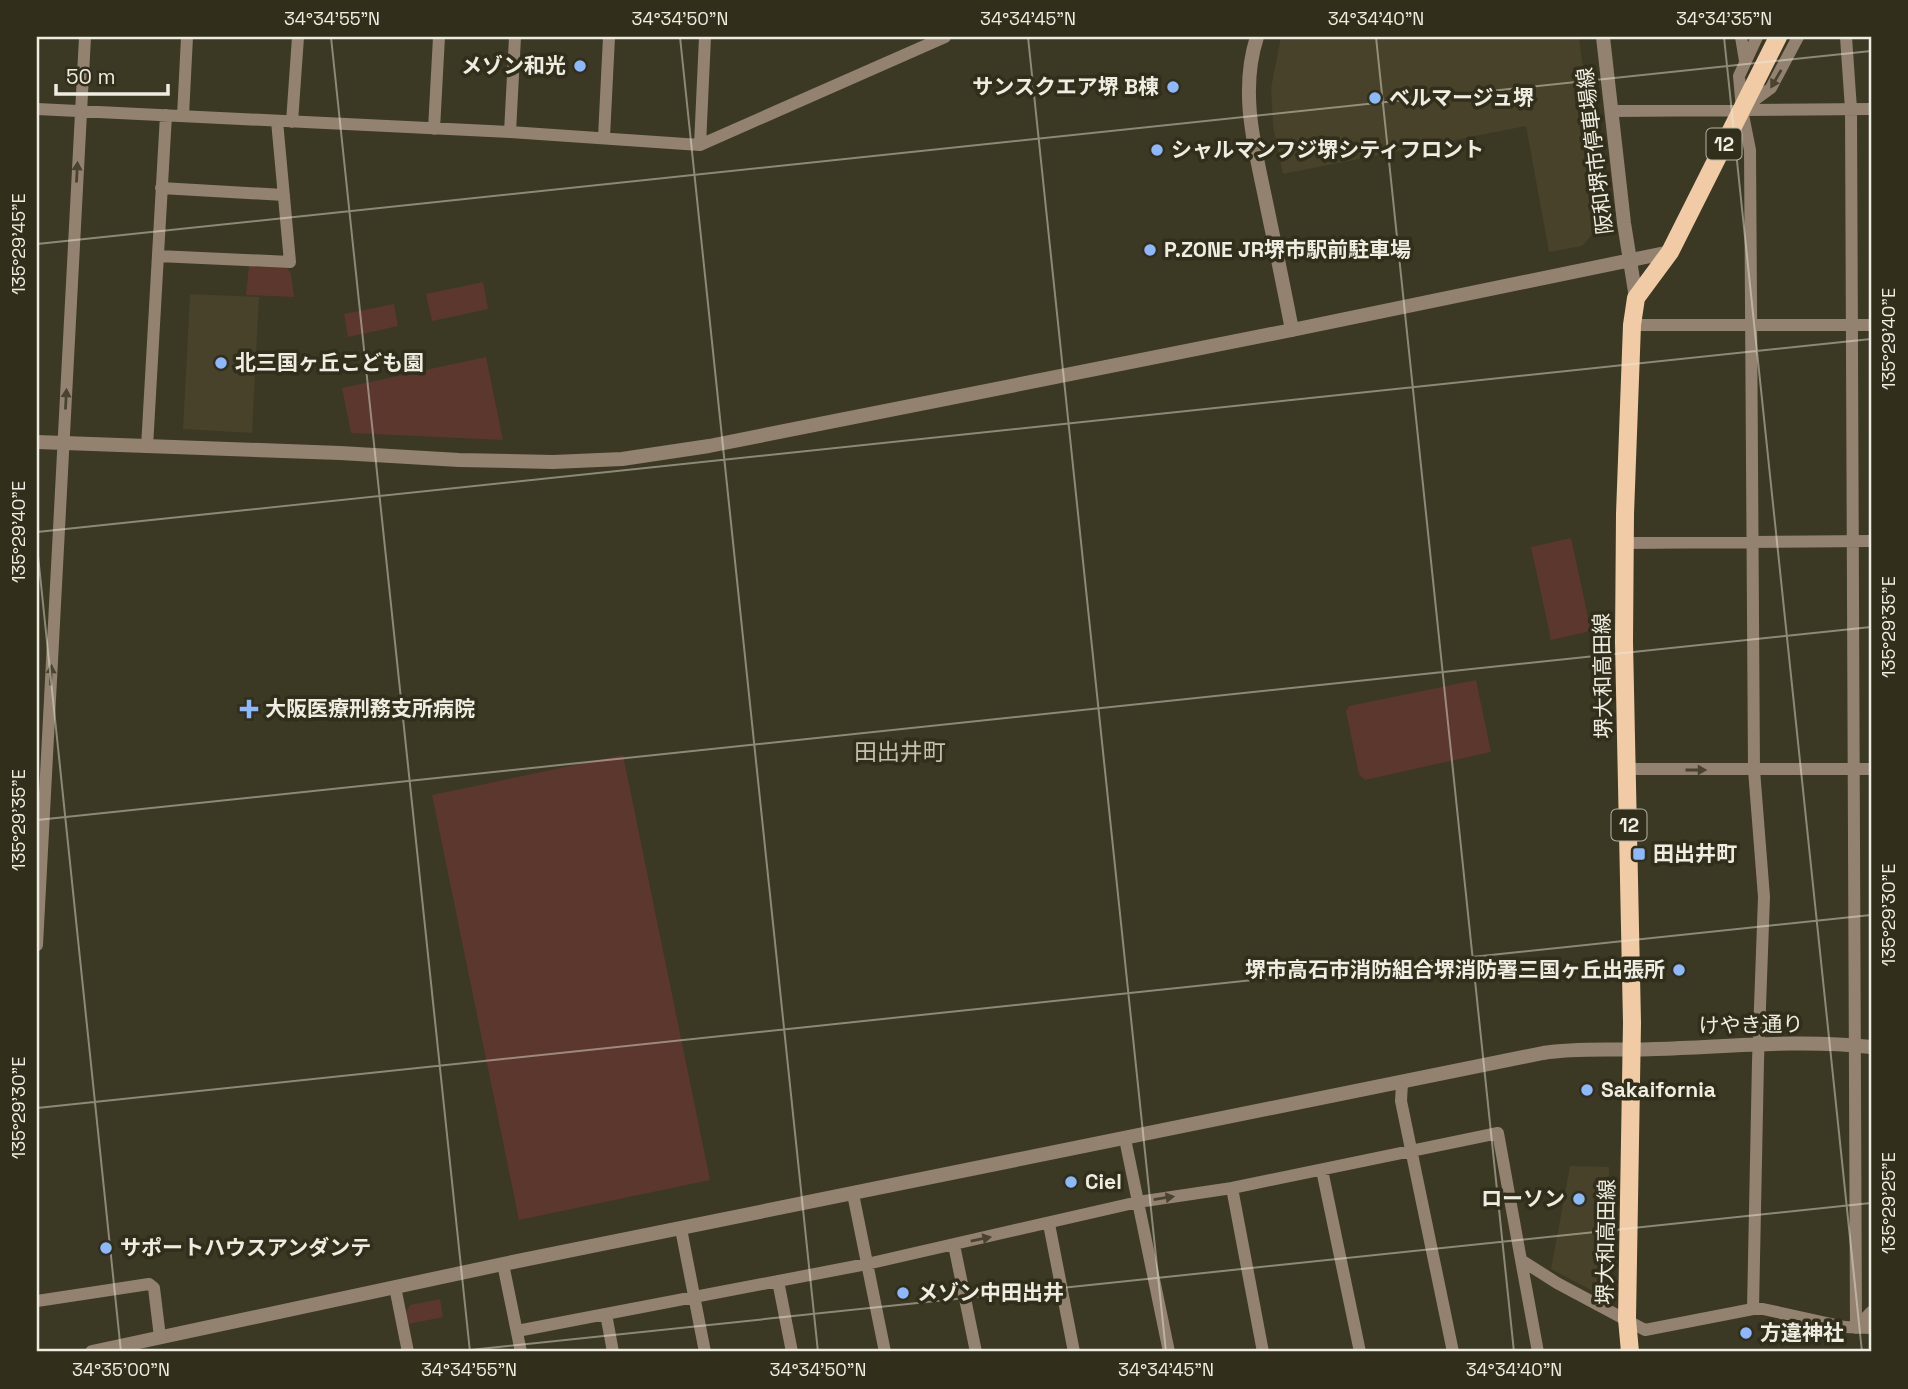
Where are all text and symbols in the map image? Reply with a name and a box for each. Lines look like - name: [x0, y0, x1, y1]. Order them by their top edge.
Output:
- text: 34°34'55"N: [284, 7, 380, 30]
- text: 34°34'50"N: [632, 7, 728, 30]
- text: 34°34'45"N: [980, 7, 1076, 30]
- text: 34°34'40"N: [1328, 7, 1424, 30]
- text: 34°34'35"N: [1676, 7, 1772, 30]
- scale bar: [56, 52, 168, 96]
- place label: メゾン和光: [461, 52, 566, 79]
- marker: メゾン和光: [572, 58, 588, 74]
- text: 50 m: [66, 63, 116, 90]
- street label: 阪和堺市停車場線: [1571, 66, 1618, 236]
- one-way arrow: [1770, 69, 1782, 88]
- place label: サンスクエア堺 B棟: [972, 73, 1159, 100]
- marker: サンスクエア堺 B棟: [1165, 79, 1181, 95]
- place label: ベルマージュ堺: [1389, 84, 1534, 111]
- marker: ベルマージュ堺: [1367, 90, 1383, 106]
- road number: 12: [1706, 128, 1742, 160]
- place label: シャルマンフジ堺シティフロント: [1171, 136, 1484, 163]
- marker: シャルマンフジ堺シティフロント: [1149, 142, 1165, 158]
- one-way arrow: [72, 160, 83, 182]
- text: 135°29'45"E: [7, 193, 30, 295]
- place label: P.ZONE JR堺市駅前駐車場: [1164, 236, 1411, 263]
- marker: P.ZONE JR堺市駅前駐車場: [1142, 242, 1158, 258]
- text: 135°29'40"E: [1877, 288, 1900, 390]
- place label: 北三国ヶ丘こども園: [235, 349, 424, 376]
- marker: 北三国ヶ丘こども園: [213, 355, 229, 371]
- one-way arrow: [61, 388, 72, 410]
- text: 135°29'40"E: [7, 481, 30, 583]
- text: 135°29'35"E: [1877, 576, 1900, 678]
- street label: 堺大和高田線: [1588, 613, 1617, 739]
- one-way arrow: [45, 664, 56, 686]
- place label: 大阪医療刑務支所病院: [265, 695, 475, 722]
- marker: 大阪医療刑務支所病院: [239, 699, 259, 719]
- district label: 田出井町: [854, 737, 946, 767]
- one-way arrow: [1685, 764, 1707, 776]
- text: 135°29'35"E: [7, 769, 30, 871]
- road number: 12: [1612, 810, 1646, 840]
- place label: 田出井町: [1653, 840, 1737, 867]
- marker: 田出井町: [1631, 846, 1647, 862]
- text: 135°29'30"E: [1877, 864, 1900, 966]
- place label: 堺市高石市消防組合堺消防署三国ヶ丘出張所: [1245, 956, 1665, 983]
- marker: 堺市高石市消防組合堺消防署三国ヶ丘出張所: [1671, 962, 1687, 978]
- street label: けやき通り: [1698, 1010, 1804, 1039]
- text: 135°29'30"E: [7, 1057, 30, 1159]
- place label: Sakaifornia: [1601, 1076, 1716, 1103]
- marker: Sakaifornia: [1579, 1082, 1595, 1098]
- text: 135°29'25"E: [1877, 1152, 1900, 1254]
- place label: Ciel: [1085, 1168, 1122, 1195]
- marker: Ciel: [1063, 1174, 1079, 1190]
- street label: 堺大和高田線: [1591, 1179, 1620, 1305]
- place label: ローソン: [1481, 1185, 1565, 1212]
- marker: ローソン: [1571, 1191, 1587, 1207]
- one-way arrow: [1153, 1193, 1175, 1204]
- one-way arrow: [970, 1233, 992, 1244]
- place label: サポートハウスアンダンテ: [120, 1234, 371, 1261]
- marker: サポートハウスアンダンテ: [98, 1240, 114, 1256]
- place label: メゾン中田出井: [917, 1279, 1064, 1306]
- marker: メゾン中田出井: [895, 1285, 911, 1301]
- place label: 方違神社: [1760, 1319, 1844, 1346]
- marker: 方違神社: [1738, 1325, 1754, 1341]
- text: 34°35'00"N: [72, 1358, 170, 1381]
- text: 34°34'55"N: [421, 1358, 517, 1381]
- text: 34°34'50"N: [770, 1358, 866, 1381]
- text: 34°34'45"N: [1118, 1358, 1214, 1381]
- text: 34°34'40"N: [1466, 1358, 1562, 1381]

